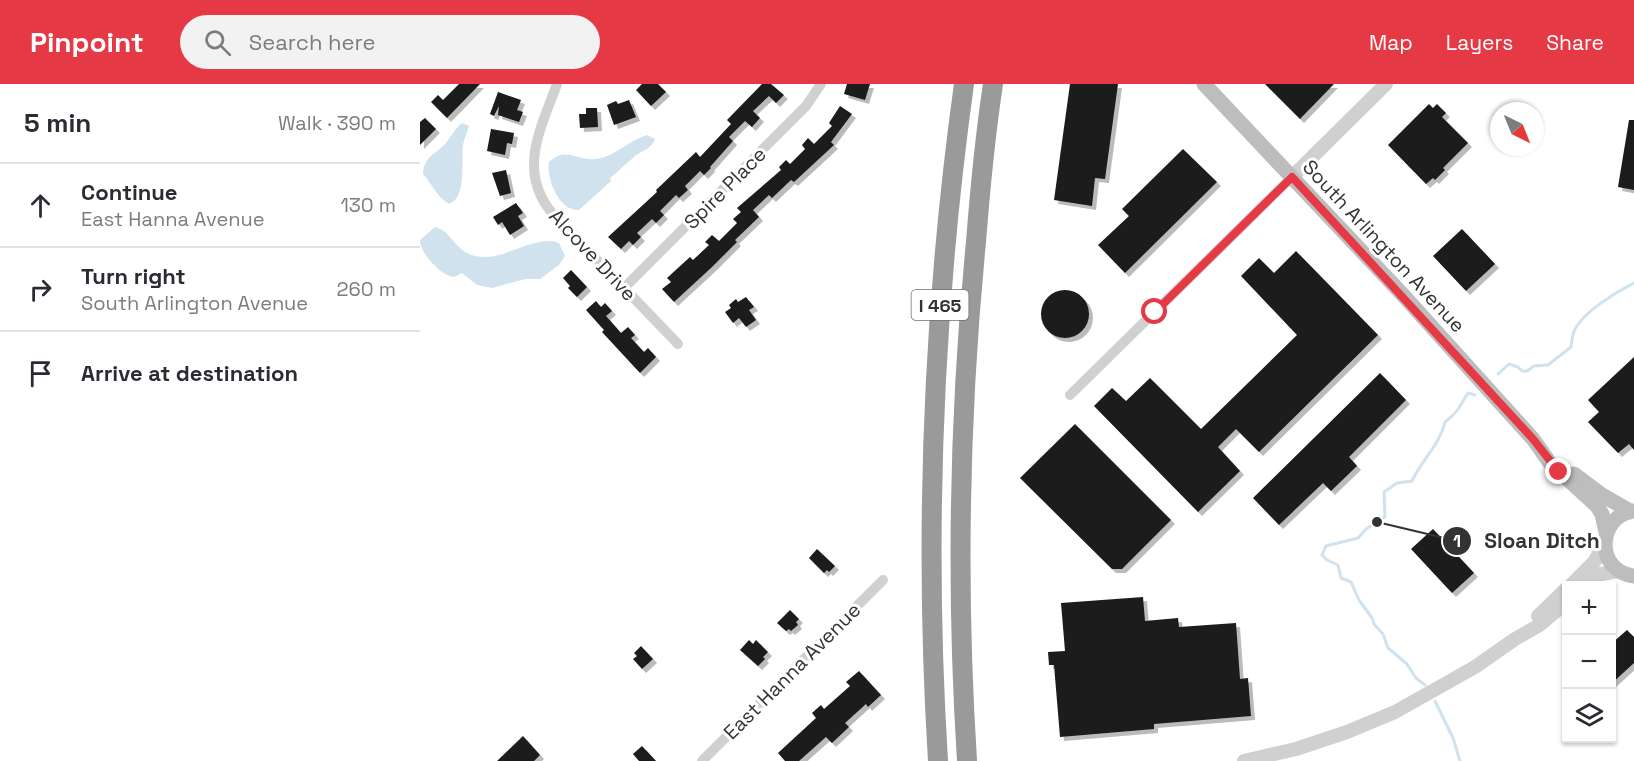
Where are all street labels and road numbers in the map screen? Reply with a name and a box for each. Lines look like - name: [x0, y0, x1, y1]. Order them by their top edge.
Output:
- street label: Spire Place: [678, 141, 772, 235]
- street label: South Arlington Avenue: [1297, 154, 1471, 338]
- street label: Alcove Drive: [544, 203, 642, 307]
- road number: I 465: [912, 290, 968, 320]
- street label: East Hanna Avenue: [718, 597, 866, 745]

